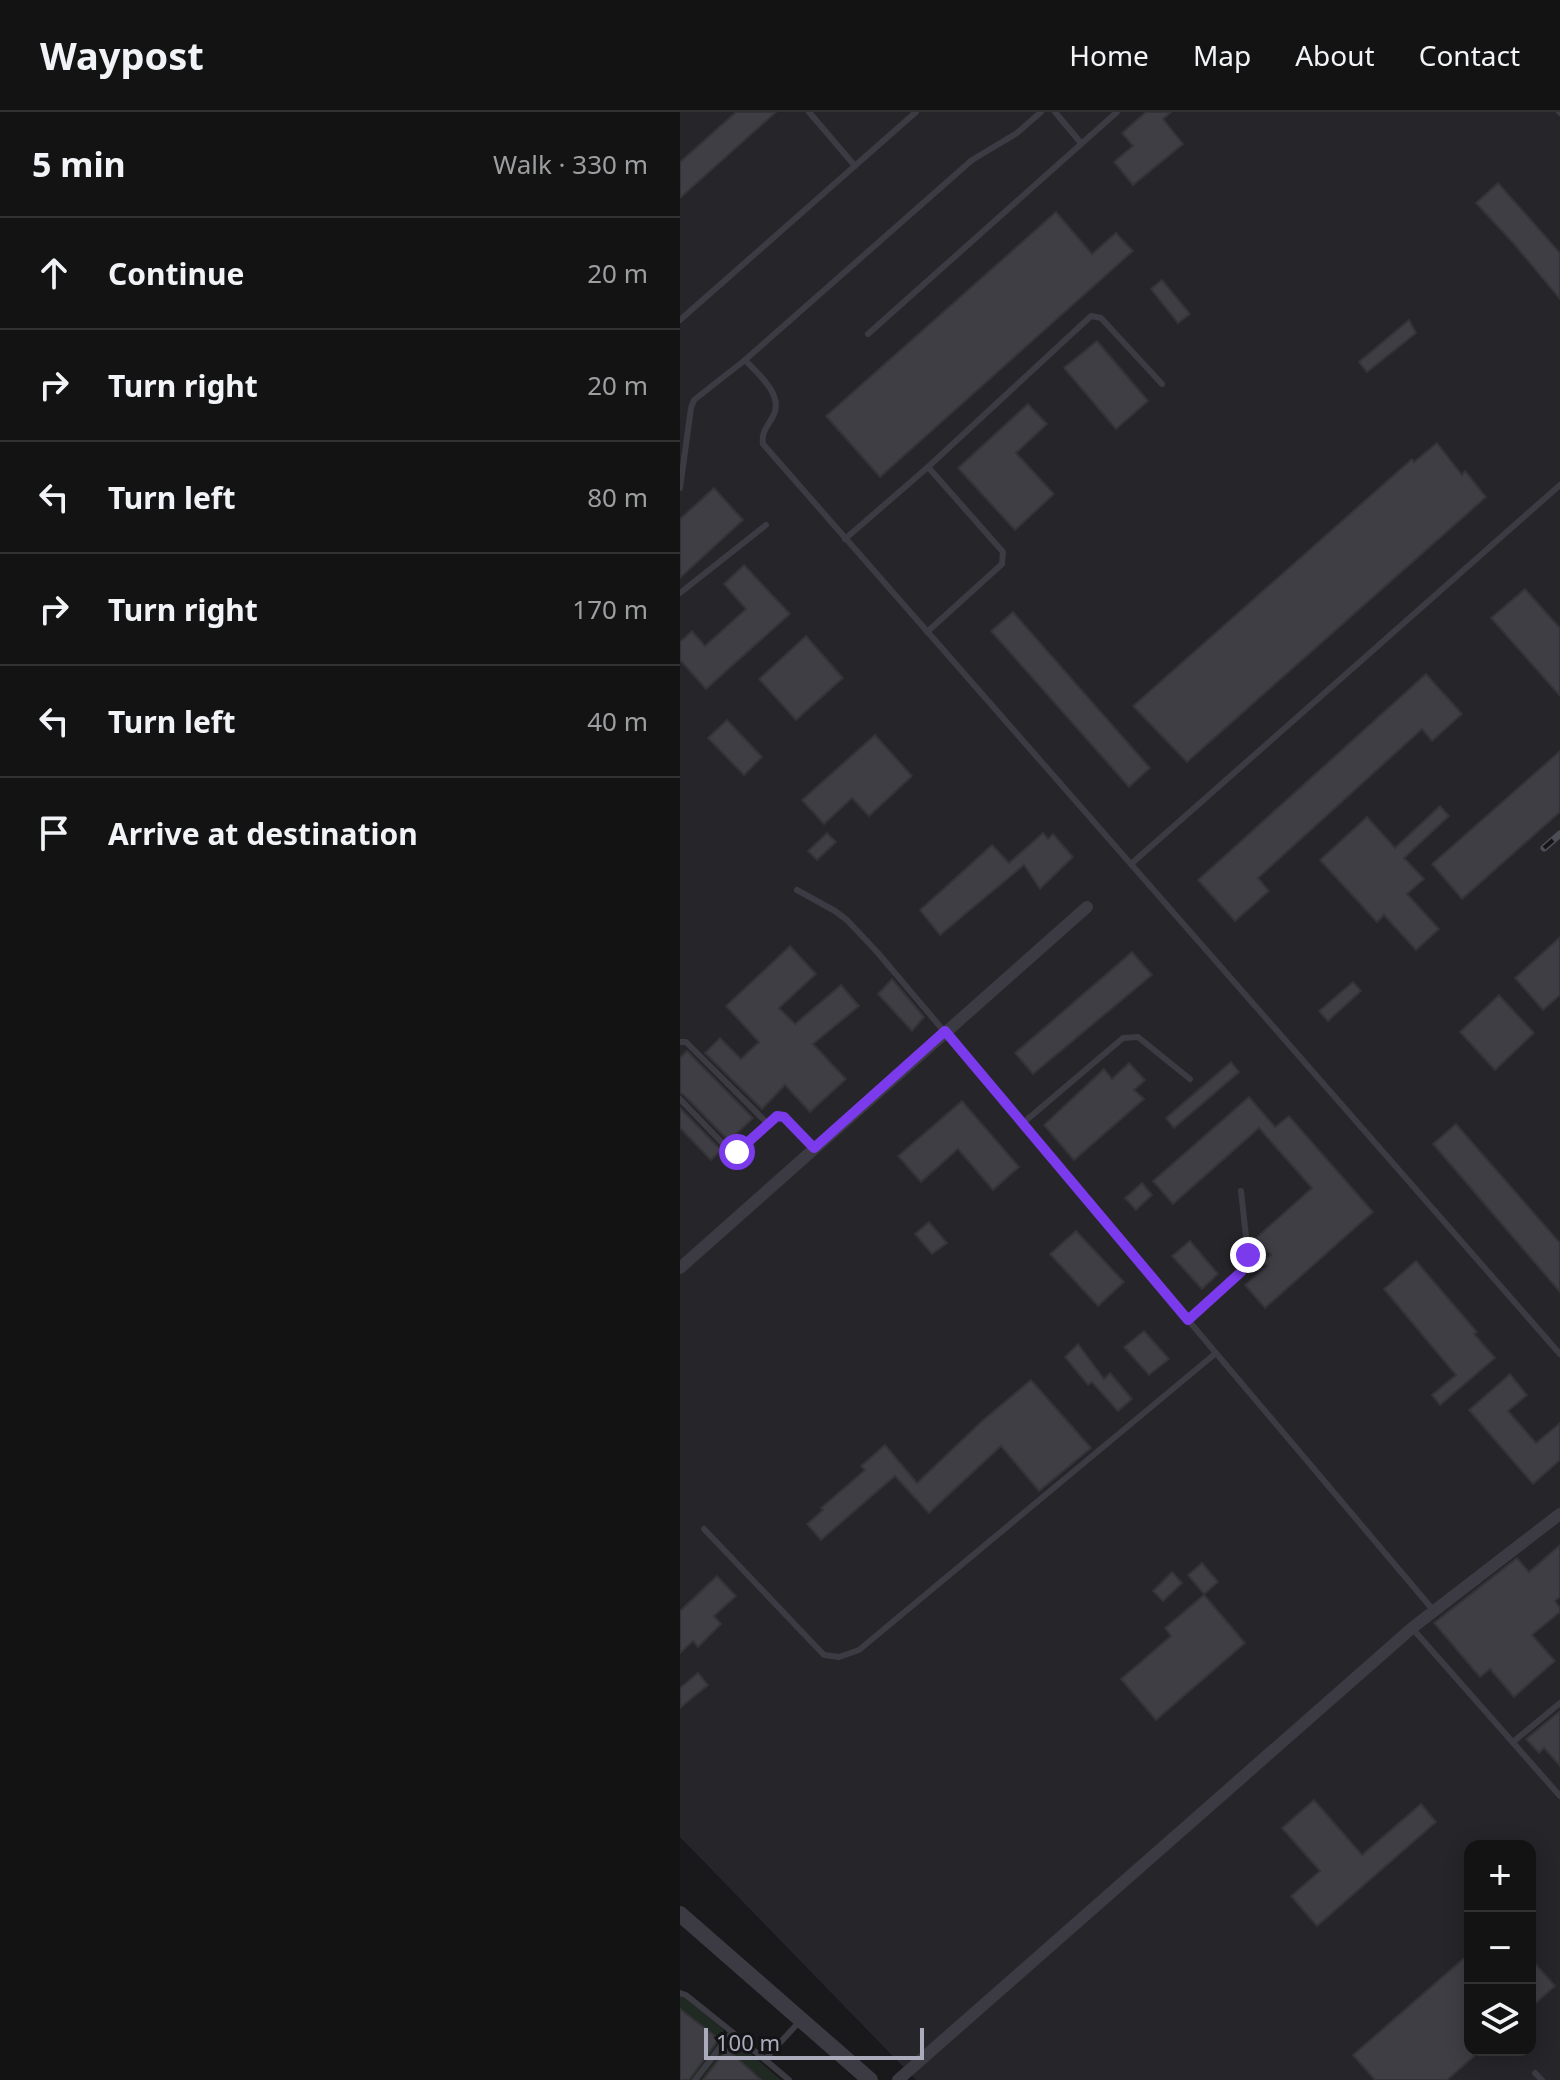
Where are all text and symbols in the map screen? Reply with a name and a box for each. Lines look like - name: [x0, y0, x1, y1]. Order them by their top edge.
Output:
- text: Waypost: [40, 29, 204, 81]
- text: Home: [1069, 36, 1149, 74]
- text: Map: [1193, 36, 1251, 74]
- text: About: [1295, 36, 1375, 74]
- text: Contact: [1419, 36, 1520, 74]
- text: 5 min: [32, 141, 126, 187]
- text: Walk · 330 m: [493, 146, 648, 182]
- icon: ahead: [32, 251, 76, 295]
- text: Continue: [108, 253, 244, 294]
- text: 20 m: [587, 255, 648, 291]
- icon: right: [32, 363, 76, 407]
- text: Turn right: [108, 365, 258, 406]
- text: 20 m: [587, 367, 648, 403]
- icon: left: [32, 475, 76, 519]
- text: Turn left: [108, 477, 236, 518]
- text: 80 m: [587, 479, 648, 515]
- icon: right: [32, 587, 76, 631]
- text: Turn right: [108, 589, 258, 630]
- text: 170 m: [572, 591, 648, 627]
- icon: left: [32, 699, 76, 743]
- text: Turn left: [108, 701, 236, 742]
- text: 40 m: [587, 703, 648, 739]
- icon: arrive: [32, 811, 76, 855]
- text: Arrive at destination: [108, 813, 418, 854]
- route start: [719, 1134, 755, 1170]
- route end: [1230, 1237, 1266, 1273]
- map controls: [1464, 1840, 1536, 2056]
- button: +: [1464, 1840, 1536, 1912]
- button: −: [1464, 1912, 1536, 1984]
- button: layers: [1464, 1984, 1536, 2056]
- scale bar: [704, 2024, 924, 2060]
- text: 100 m: [716, 2027, 780, 2057]

